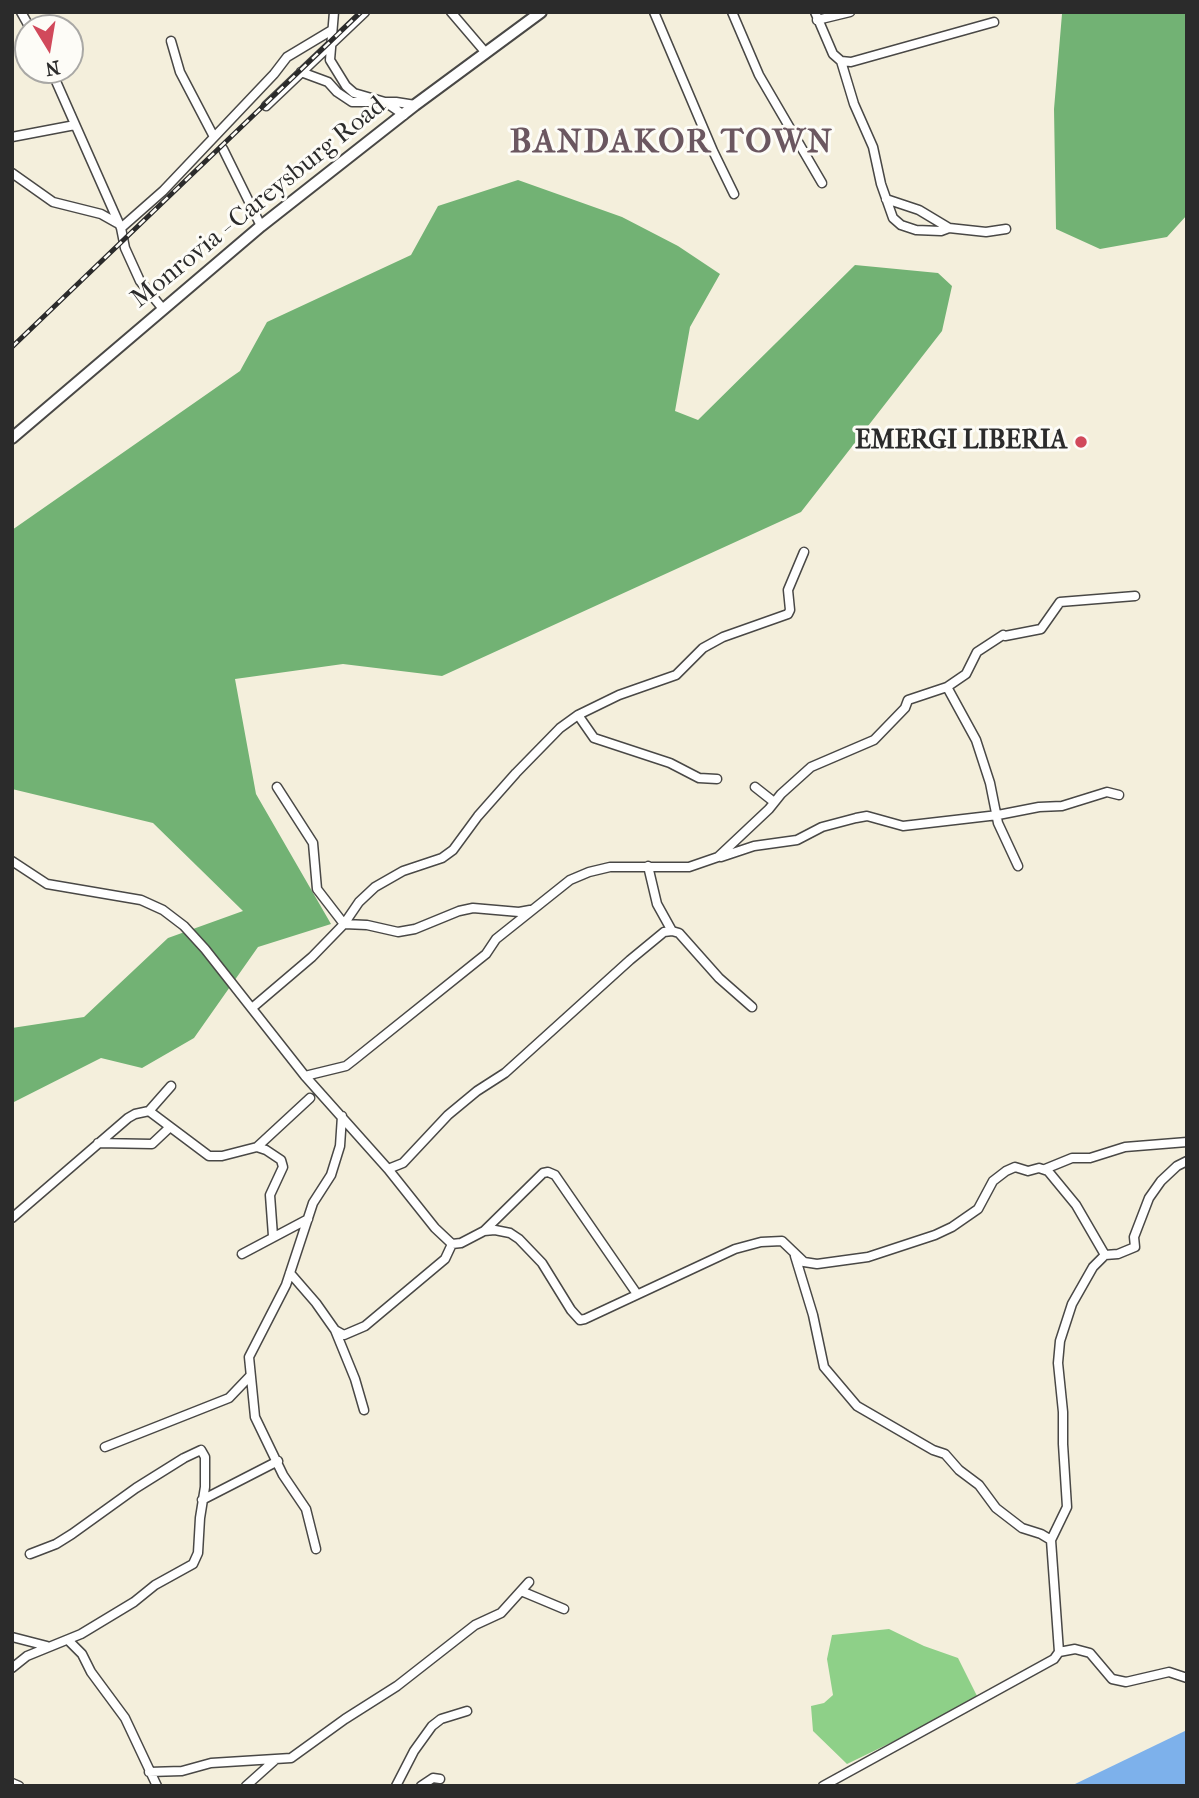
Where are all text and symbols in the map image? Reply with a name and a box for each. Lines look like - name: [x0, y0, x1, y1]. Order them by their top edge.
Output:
- north arrow: [14, 14, 84, 84]
- text: N: [43, 55, 62, 80]
- street label: Monrovia - Careysburg Road: [125, 91, 393, 315]
- district label: BANDAKOR TOWN: [512, 124, 832, 164]
- place label: EMERGI LIBERIA: [855, 426, 1067, 458]
- marker: EMERGI LIBERIA: [1073, 434, 1089, 450]

